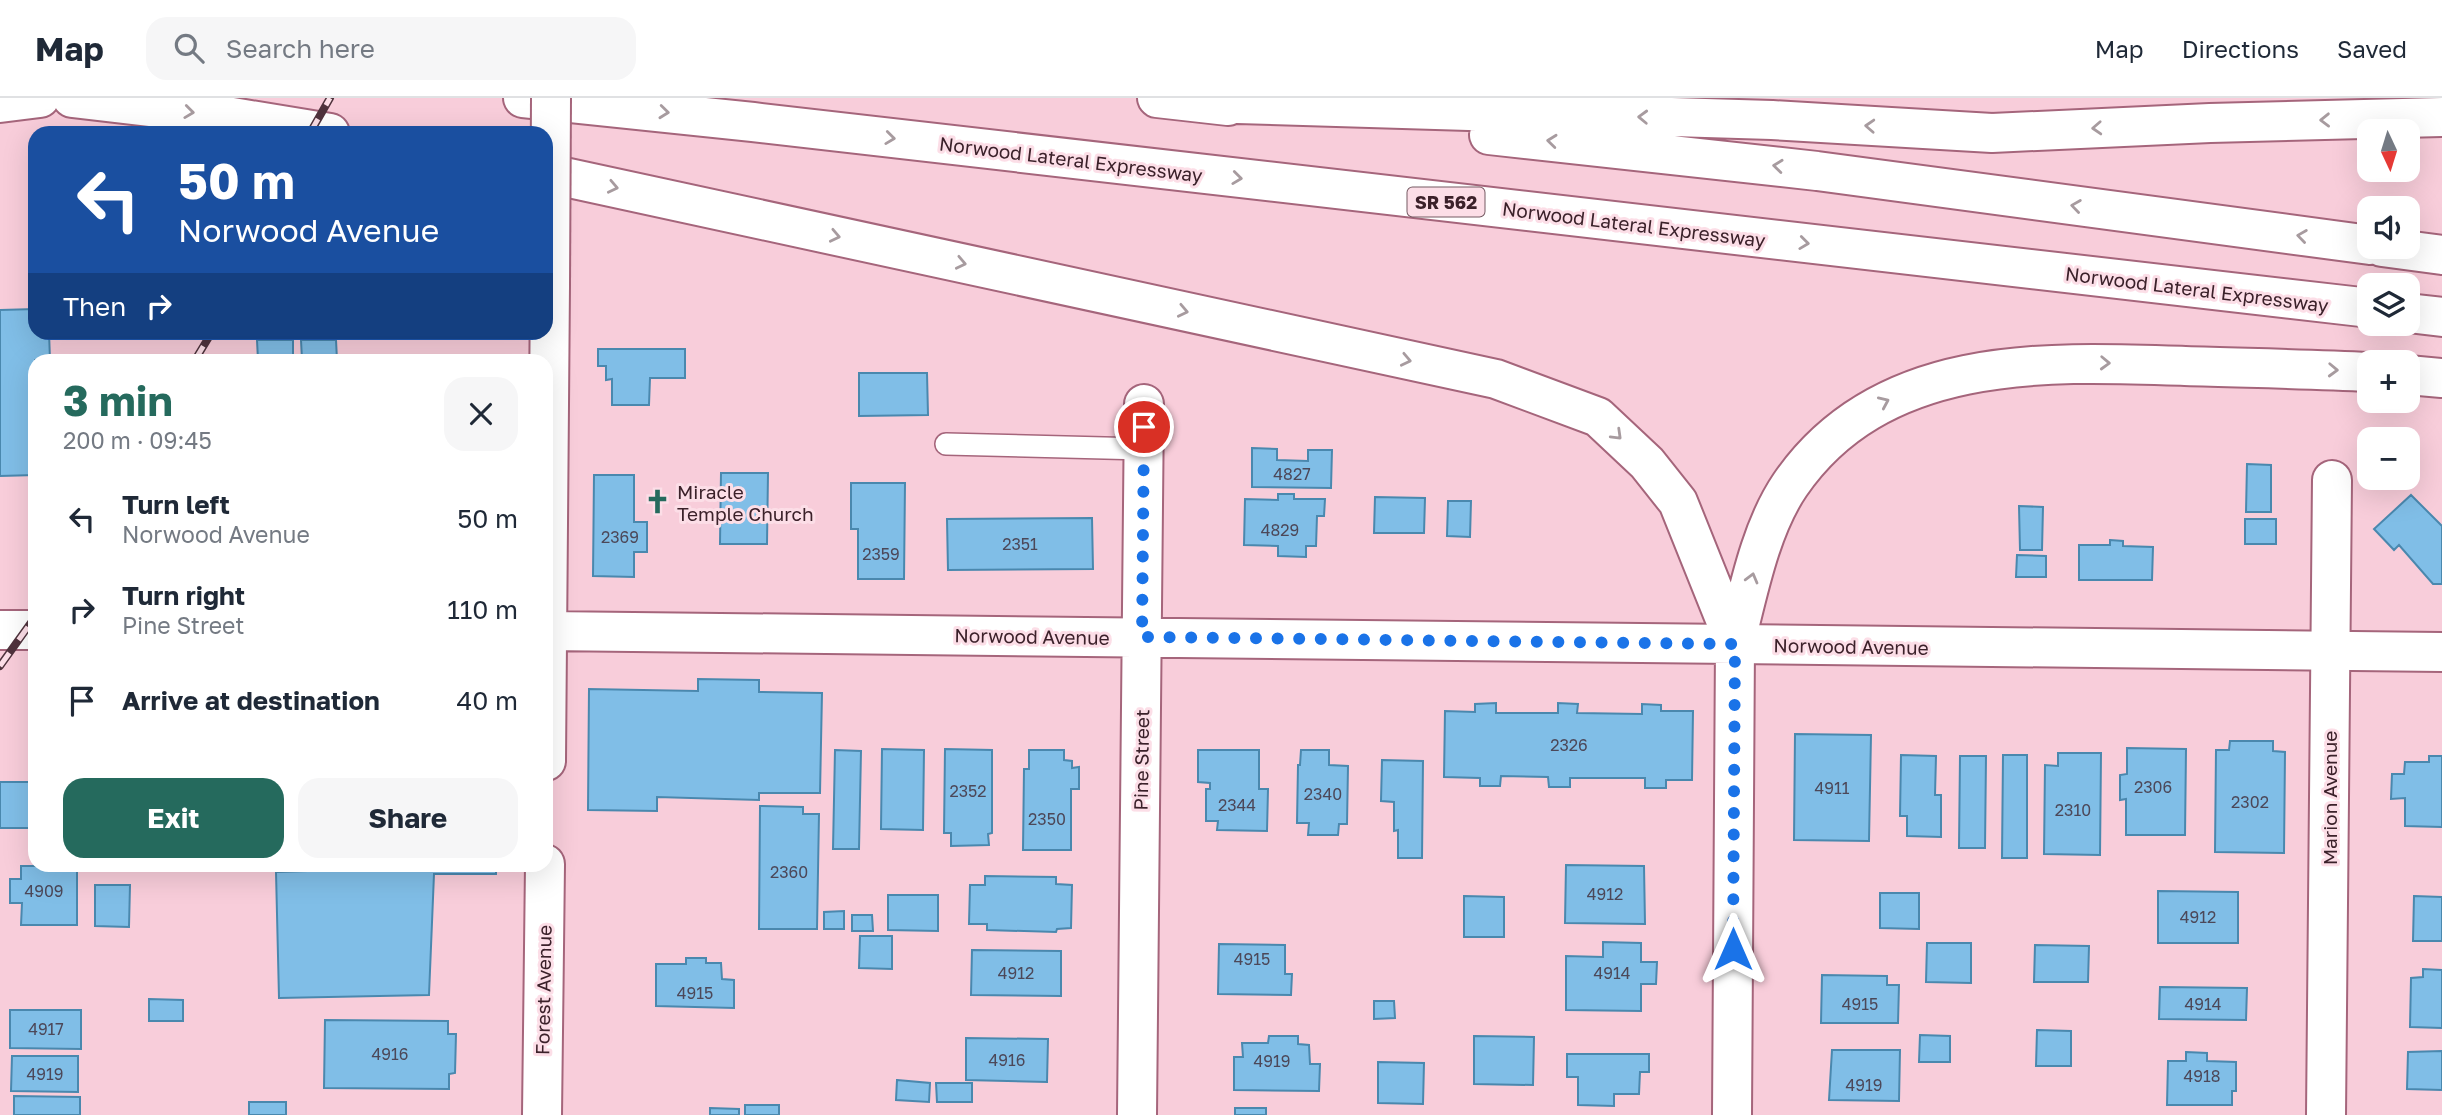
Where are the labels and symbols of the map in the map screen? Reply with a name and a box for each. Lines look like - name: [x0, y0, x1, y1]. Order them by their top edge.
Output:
- one-way arrow: [183, 104, 195, 119]
- one-way arrow: [658, 105, 669, 120]
- one-way arrow: [1637, 109, 1648, 124]
- one-way arrow: [2319, 112, 2330, 128]
- one-way arrow: [1865, 119, 1876, 134]
- north arrow: [2357, 119, 2420, 182]
- one-way arrow: [2092, 121, 2103, 136]
- one-way arrow: [884, 130, 896, 145]
- street label: Norwood Lateral Expressway: [938, 131, 1204, 187]
- one-way arrow: [1546, 134, 1558, 149]
- one-way arrow: [1772, 159, 1784, 174]
- one-way arrow: [1231, 171, 1243, 186]
- one-way arrow: [607, 179, 619, 194]
- road number: SR 562: [1408, 188, 1484, 217]
- street label: Norwood Lateral Expressway: [1501, 196, 1767, 252]
- one-way arrow: [2071, 198, 2082, 213]
- one-way arrow: [829, 227, 841, 242]
- one-way arrow: [2296, 229, 2308, 244]
- one-way arrow: [1798, 236, 1810, 251]
- one-way arrow: [955, 255, 967, 270]
- street label: Norwood Lateral Expressway: [2064, 261, 2330, 317]
- one-way arrow: [1177, 303, 1189, 318]
- one-way arrow: [1400, 351, 1412, 366]
- one-way arrow: [2100, 355, 2111, 370]
- one-way arrow: [2327, 363, 2338, 378]
- one-way arrow: [1876, 396, 1889, 410]
- pin: [1114, 397, 1174, 457]
- one-way arrow: [1609, 427, 1622, 439]
- house number: 4827: [1273, 464, 1311, 484]
- place label: Miracle Temple Church: [677, 480, 814, 525]
- church icon: Miracle Temple Church: [643, 488, 671, 516]
- house number: 4829: [1261, 520, 1299, 540]
- house number: 2369: [601, 527, 639, 547]
- house number: 2351: [1002, 534, 1038, 554]
- house number: 2359: [862, 544, 900, 564]
- one-way arrow: [1744, 572, 1758, 584]
- street label: Norwood Avenue: [954, 623, 1110, 649]
- street label: Norwood Avenue: [1773, 633, 1929, 659]
- street label: Pine Street: [1129, 709, 1153, 811]
- street label: Marion Avenue: [2318, 731, 2341, 865]
- house number: 2326: [1550, 735, 1588, 755]
- house number: 2306: [2134, 777, 2172, 797]
- house number: 4911: [1815, 778, 1850, 798]
- house number: 2352: [949, 781, 987, 801]
- house number: 2340: [1304, 784, 1342, 804]
- house number: 2302: [2231, 792, 2269, 812]
- house number: 2344: [1218, 795, 1256, 815]
- house number: 2310: [2055, 800, 2091, 820]
- house number: 2350: [1028, 809, 1066, 829]
- house number: 2360: [770, 862, 808, 882]
- house number: 4909: [24, 881, 64, 901]
- house number: 4912: [1587, 884, 1623, 904]
- house number: 4912: [2180, 907, 2216, 927]
- position arrow: [1696, 912, 1770, 986]
- street label: Forest Avenue: [530, 925, 556, 1055]
- house number: 4915: [1234, 949, 1270, 969]
- house number: 4912: [998, 963, 1034, 983]
- house number: 4914: [1594, 963, 1630, 983]
- house number: 4915: [677, 983, 713, 1003]
- house number: 4915: [1842, 994, 1878, 1014]
- house number: 4914: [2185, 994, 2221, 1014]
- house number: 4917: [28, 1019, 64, 1039]
- house number: 4916: [372, 1044, 408, 1064]
- house number: 4916: [989, 1050, 1025, 1070]
- house number: 4919: [1254, 1051, 1290, 1071]
- house number: 4919: [27, 1064, 63, 1084]
- house number: 4918: [2184, 1066, 2220, 1086]
- house number: 4919: [1846, 1075, 1882, 1095]

